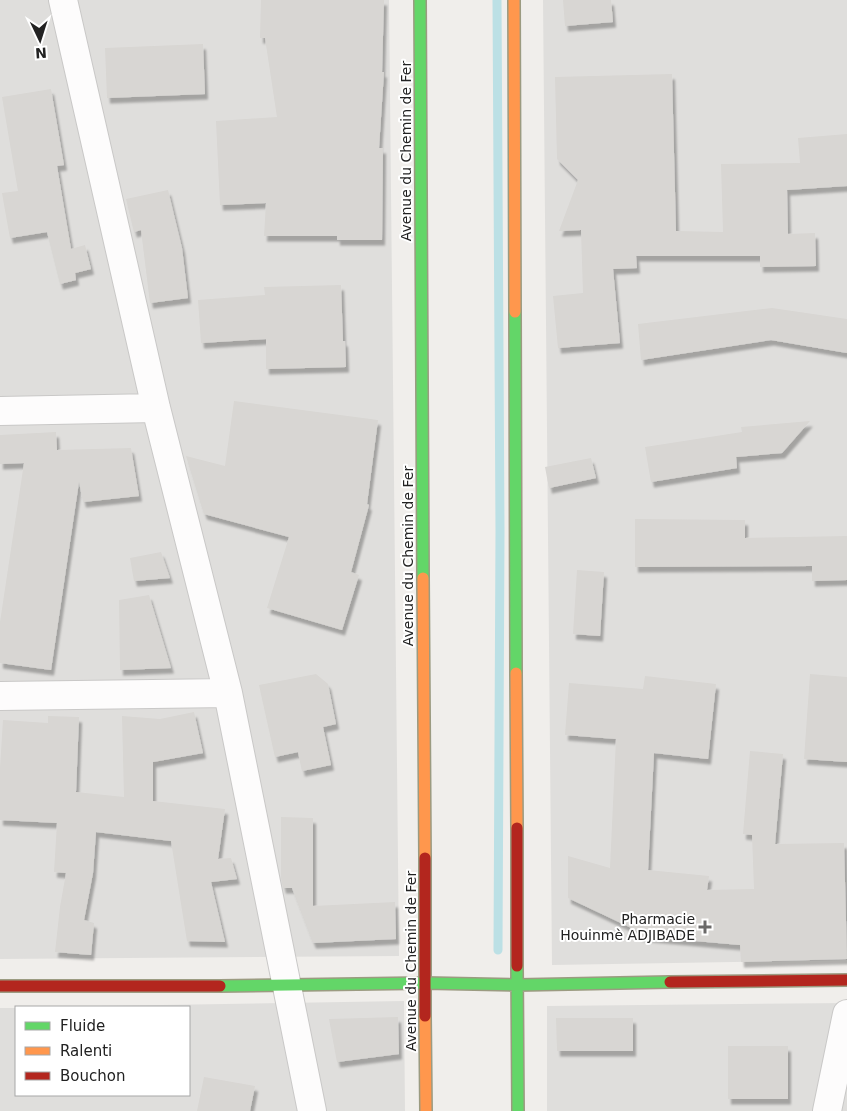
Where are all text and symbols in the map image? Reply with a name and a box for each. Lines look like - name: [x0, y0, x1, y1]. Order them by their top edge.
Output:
- north arrow: [15, 15, 65, 65]
- text: N: [35, 45, 47, 61]
- street label: Avenue du Chemin de Fer: [398, 61, 414, 241]
- street label: Avenue du Chemin de Fer: [400, 466, 416, 646]
- street label: Avenue du Chemin de Fer: [403, 871, 419, 1051]
- place label: Pharmacie Houinmè ADJIBADE: [560, 911, 695, 943]
- marker: Pharmacie Houinmè ADJIBADE: [699, 921, 711, 933]
- legend: [15, 1006, 190, 1096]
- text: Fluide: [60, 1017, 105, 1035]
- text: Ralenti: [60, 1042, 112, 1060]
- text: Bouchon: [60, 1067, 125, 1085]

